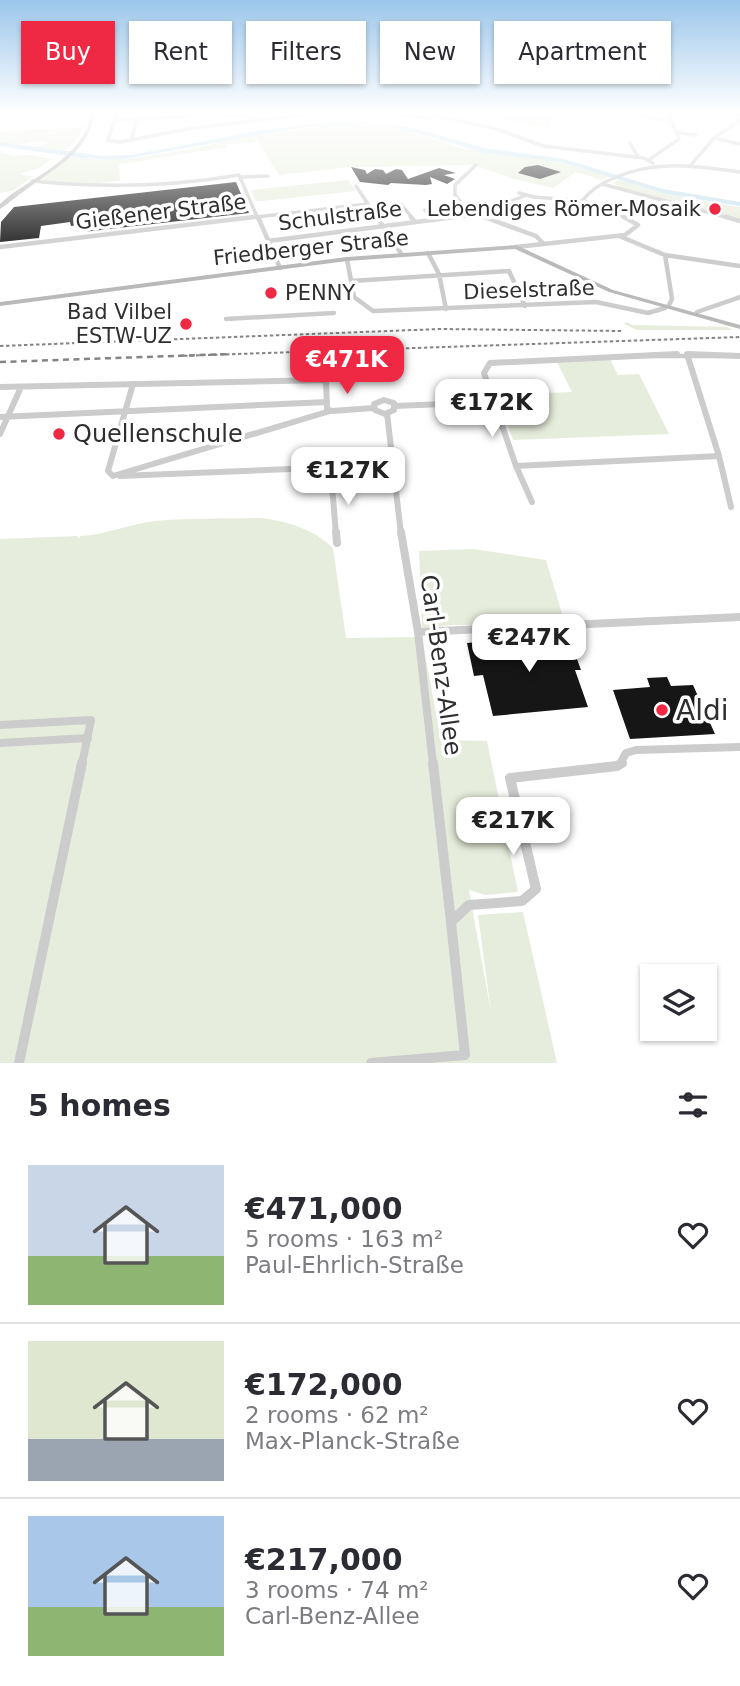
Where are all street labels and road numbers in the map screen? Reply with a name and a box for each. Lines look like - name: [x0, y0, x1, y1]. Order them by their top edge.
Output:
- street label: Gießener Straße: [74, 190, 248, 234]
- street label: Schulstraße: [277, 197, 403, 235]
- street label: Friedberger Straße: [212, 226, 410, 270]
- street label: Dieselstraße: [463, 276, 595, 304]
- street label: Carl-Benz-Allee: [414, 573, 468, 757]

